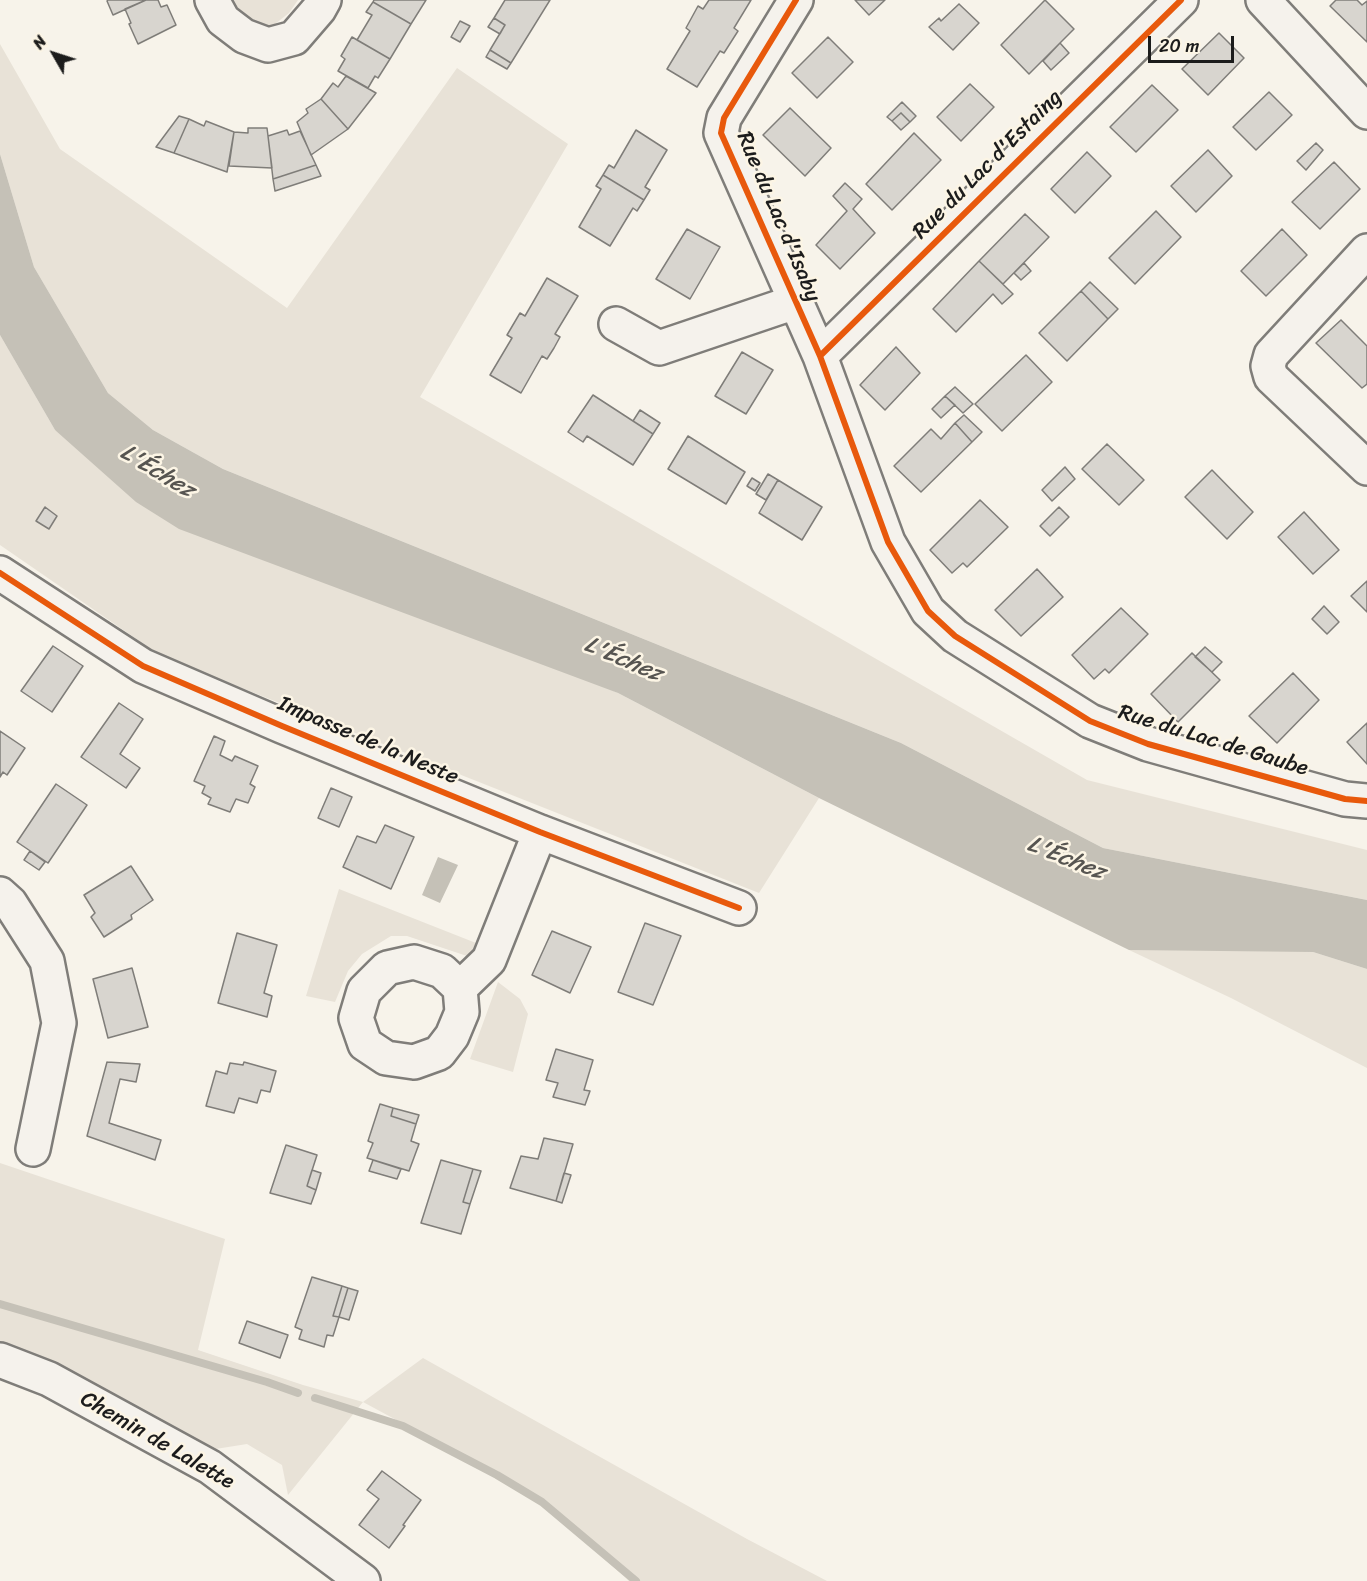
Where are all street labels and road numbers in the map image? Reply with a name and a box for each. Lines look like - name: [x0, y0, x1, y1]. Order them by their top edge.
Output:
- street label: Rue du Lac d'Estaing: [908, 85, 1068, 245]
- street label: Rue du Lac d'Isaby: [730, 128, 826, 306]
- street label: Impasse de la Neste: [274, 691, 462, 791]
- street label: Rue du Lac de Gaube: [1115, 700, 1311, 782]
- street label: Chemin de Lalette: [75, 1386, 239, 1496]

